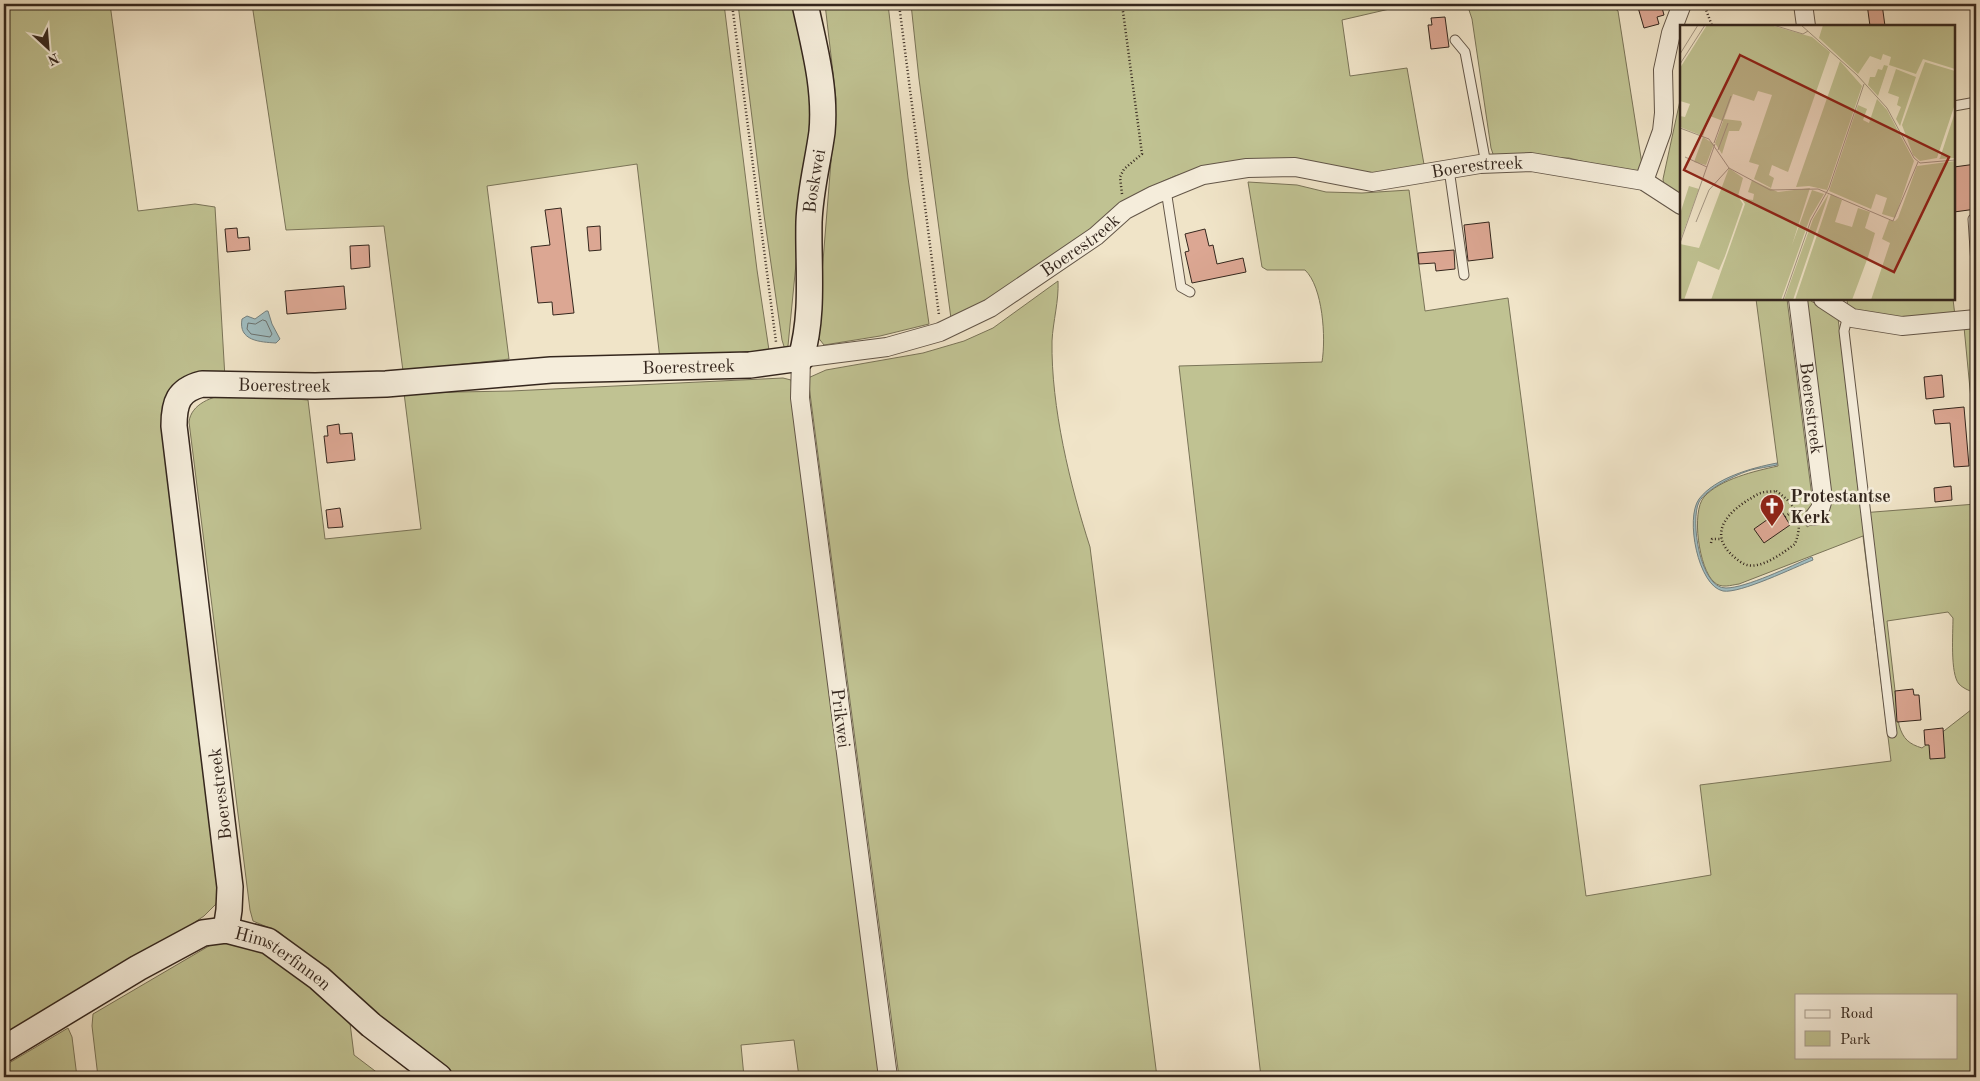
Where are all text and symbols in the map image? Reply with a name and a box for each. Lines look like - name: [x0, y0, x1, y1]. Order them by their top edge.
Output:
- north arrow: [22, 22, 72, 72]
- inset map: [1680, 25, 1955, 300]
- text: N: [45, 50, 61, 68]
- street label: Boskwei: [801, 148, 829, 214]
- street label: Boerestreek: [1430, 154, 1524, 182]
- street label: Boerestreek: [1038, 211, 1124, 280]
- street label: Boerestreek: [642, 357, 735, 378]
- street label: Boerestreek: [1796, 361, 1825, 455]
- street label: Boerestreek: [238, 377, 331, 396]
- place label: Protestantse Kerk: [1790, 488, 1891, 527]
- church icon: Protestantse Kerk: [1759, 493, 1785, 527]
- street label: Prikwei: [827, 687, 853, 749]
- street label: Boerestreek: [206, 747, 236, 841]
- street label: Himsterfinnen: [232, 925, 334, 994]
- legend: [1795, 994, 1958, 1058]
- text: Road: [1840, 1007, 1874, 1022]
- text: Park: [1840, 1033, 1871, 1048]

